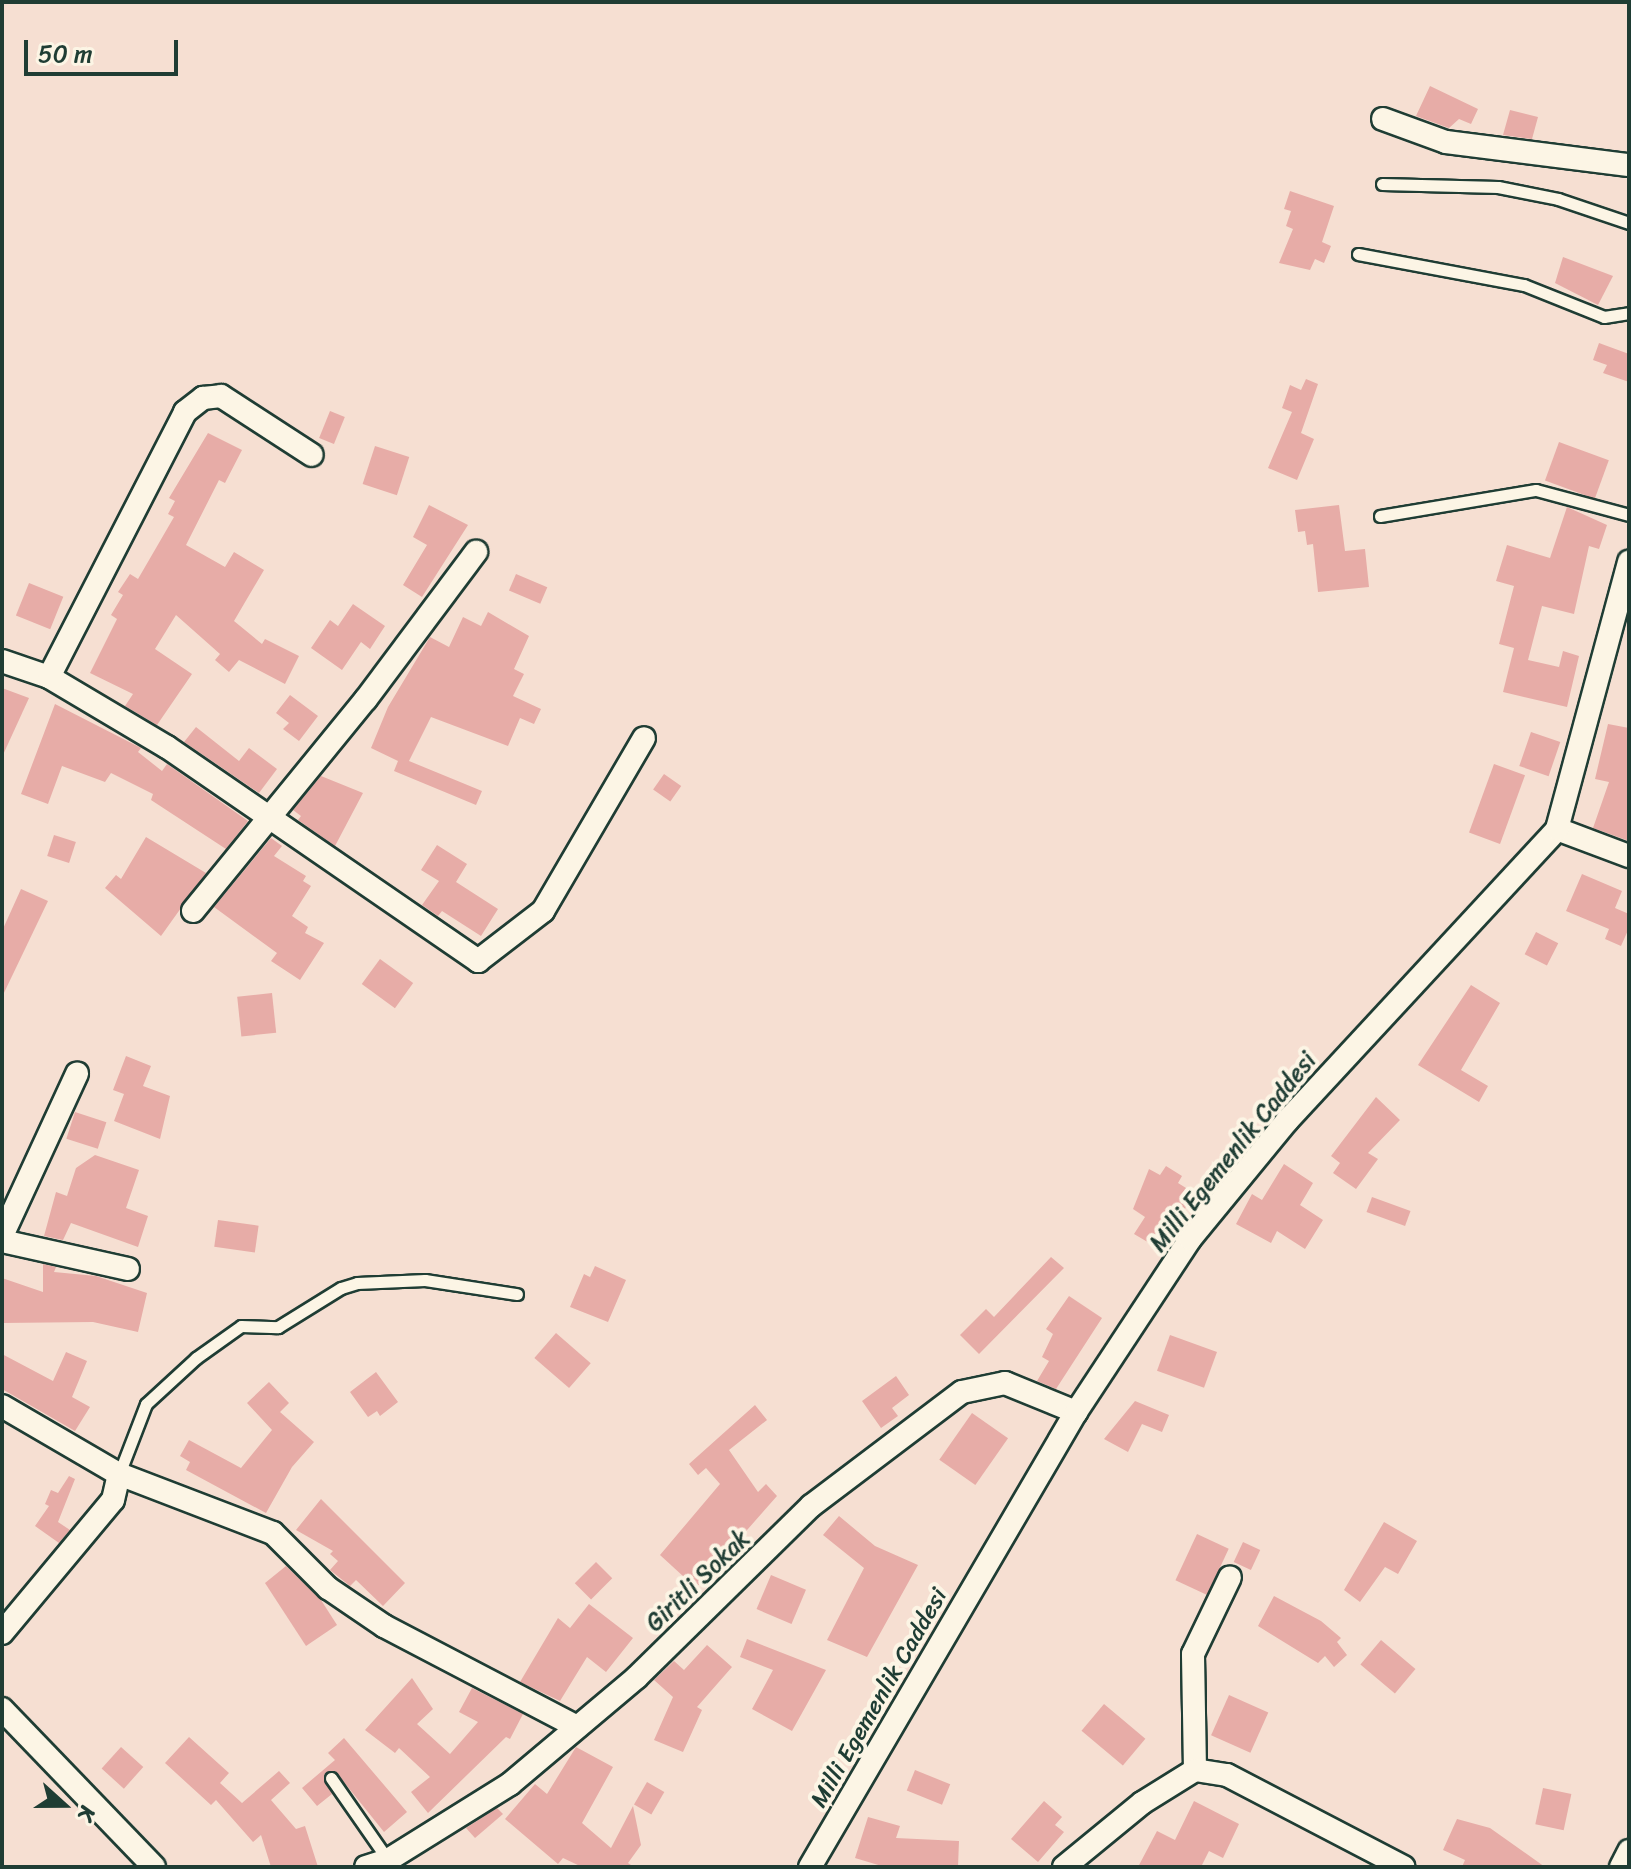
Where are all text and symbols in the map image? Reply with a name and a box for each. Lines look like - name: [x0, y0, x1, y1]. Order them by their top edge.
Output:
- scale bar: [28, 24, 182, 74]
- text: 50 m: [38, 33, 93, 75]
- street label: Milli Egemenlik Caddesi: [1144, 1047, 1322, 1257]
- street label: Giritli Sokak: [640, 1524, 756, 1638]
- street label: Milli Egemenlik Caddesi: [805, 1583, 953, 1813]
- north arrow: [24, 1765, 104, 1845]
- text: K: [66, 1801, 107, 1827]

